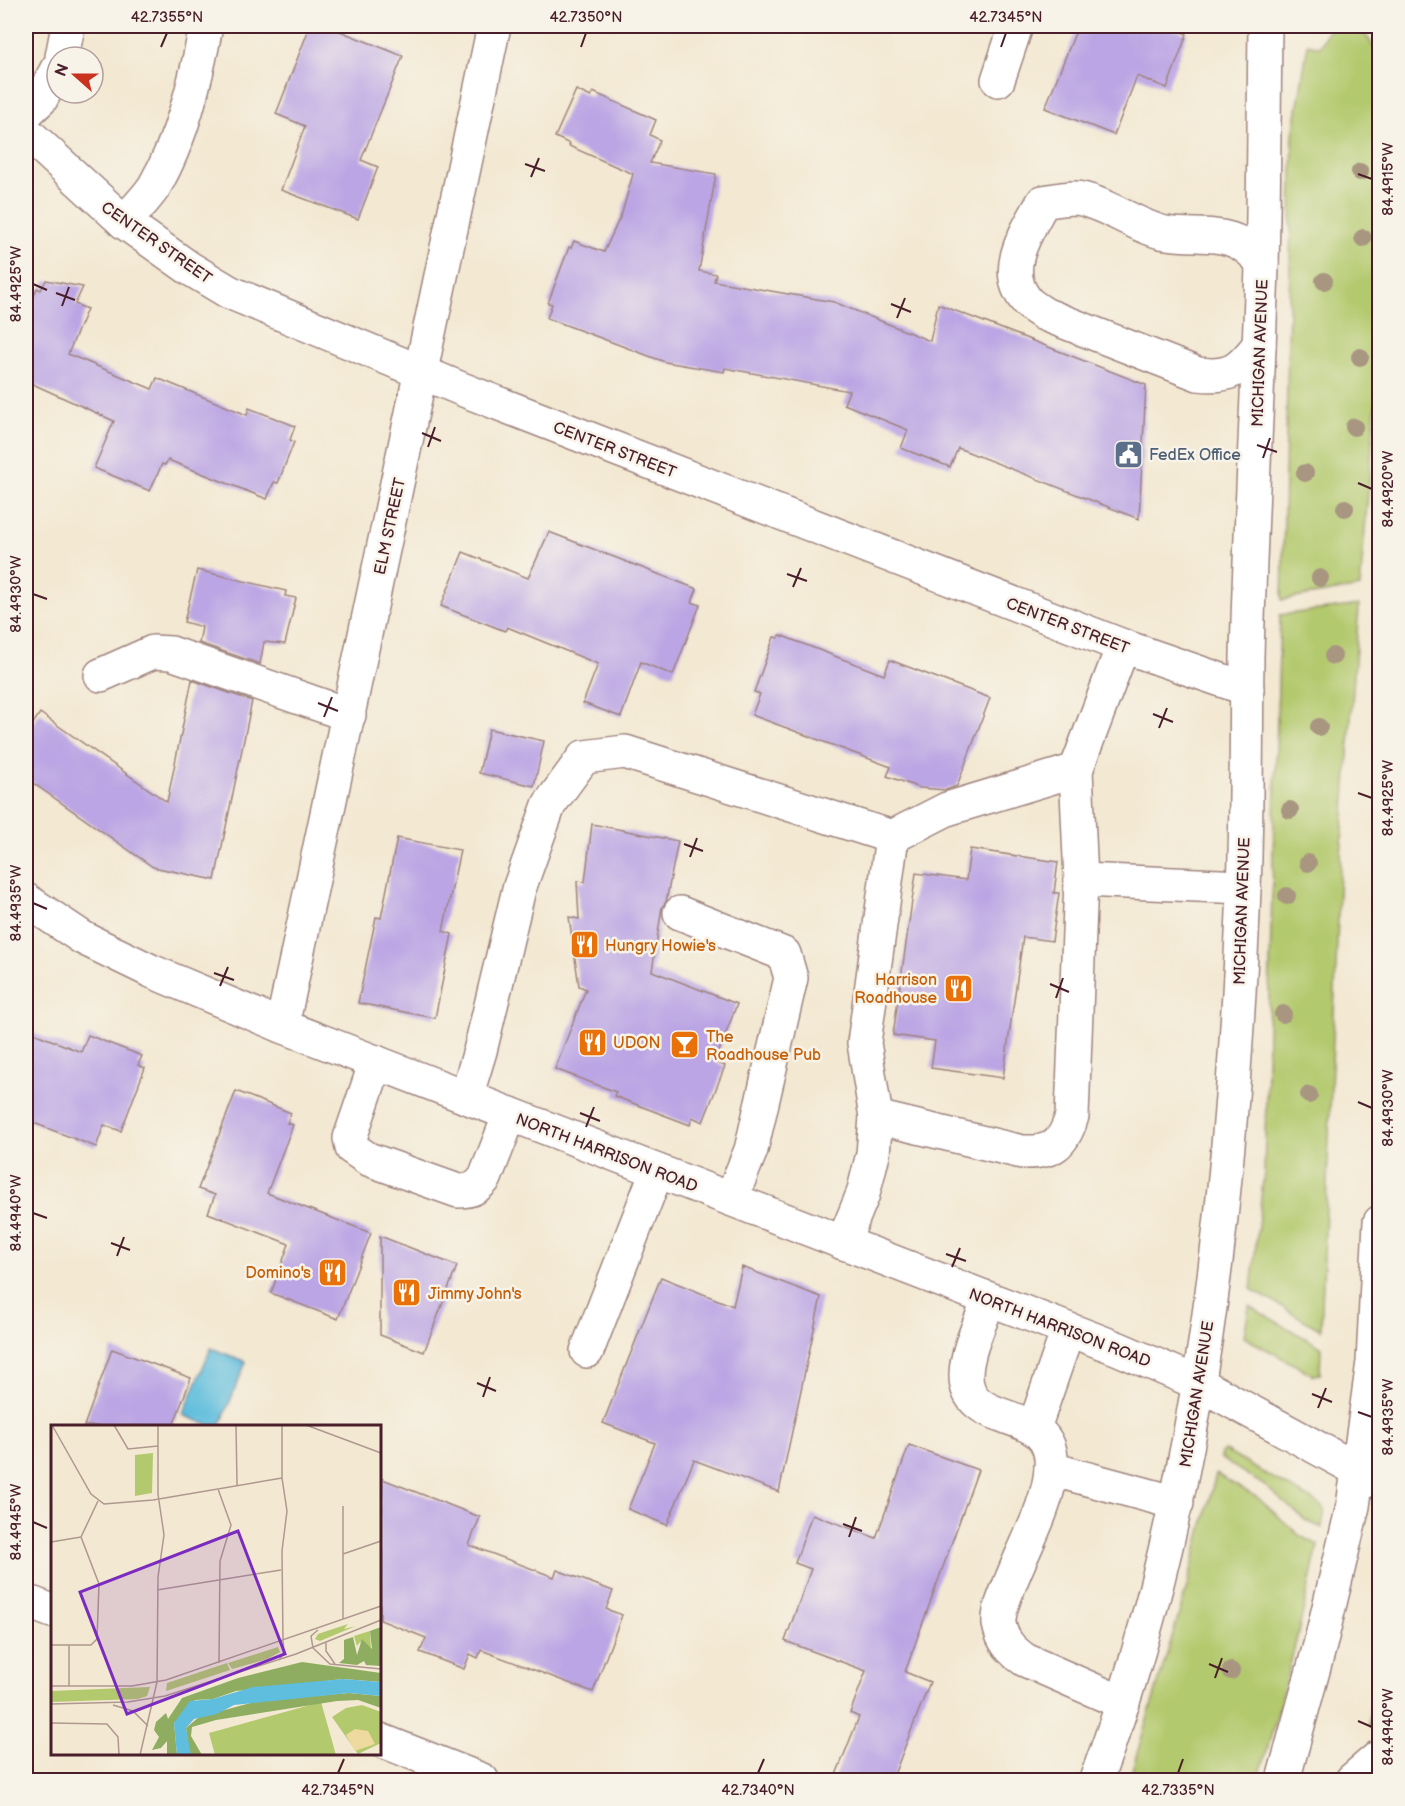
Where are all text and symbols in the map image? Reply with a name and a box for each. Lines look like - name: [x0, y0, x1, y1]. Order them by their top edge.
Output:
- text: 42.7355°N: [131, 8, 203, 27]
- text: 42.7350°N: [549, 8, 623, 27]
- text: 42.7345°N: [969, 8, 1043, 27]
- north arrow: [45, 45, 105, 105]
- text: N: [51, 61, 73, 79]
- text: 84.4915°W: [1379, 142, 1398, 216]
- street label: CENTER STREET: [97, 198, 215, 289]
- text: 84.4925°W: [7, 245, 26, 322]
- street label: MICHIGAN AVENUE: [1248, 279, 1273, 427]
- street label: CENTER STREET: [550, 418, 679, 483]
- public building icon: FedEx Office: [1112, 438, 1144, 470]
- place label: FedEx Office: [1149, 446, 1241, 465]
- text: 84.4920°W: [1379, 450, 1398, 527]
- street label: ELM STREET: [371, 476, 410, 577]
- text: 84.4930°W: [7, 555, 26, 633]
- street label: CENTER STREET: [1003, 594, 1132, 659]
- text: 84.4925°W: [1379, 759, 1398, 836]
- street label: MICHIGAN AVENUE: [1230, 837, 1255, 985]
- text: 84.4935°W: [7, 864, 26, 941]
- restaurant icon: Hungry Howie's: [568, 929, 600, 961]
- place label: Hungry Howie's: [605, 937, 716, 956]
- place label: Harrison Roadhouse: [854, 971, 937, 1008]
- restaurant icon: Harrison Roadhouse: [942, 972, 974, 1004]
- restaurant icon: UDON: [576, 1026, 608, 1058]
- place label: The Roadhouse Pub: [706, 1028, 821, 1065]
- bar icon: The Roadhouse Pub: [669, 1029, 701, 1061]
- place label: UDON: [613, 1034, 660, 1053]
- text: 84.4930°W: [1379, 1069, 1398, 1147]
- street label: NORTH HARRISON ROAD: [513, 1110, 700, 1197]
- text: 84.4940°W: [7, 1174, 26, 1252]
- restaurant icon: Domino's: [316, 1256, 348, 1288]
- place label: Domino's: [245, 1264, 311, 1283]
- restaurant icon: Jimmy John's: [391, 1277, 423, 1309]
- place label: Jimmy John's: [428, 1285, 522, 1304]
- street label: NORTH HARRISON ROAD: [966, 1285, 1153, 1372]
- street label: MICHIGAN AVENUE: [1177, 1320, 1218, 1469]
- text: 84.4935°W: [1379, 1378, 1398, 1455]
- inset map: [51, 1425, 381, 1755]
- text: 84.4945°W: [7, 1483, 26, 1560]
- text: 84.4940°W: [1379, 1688, 1398, 1766]
- text: 42.7345°N: [301, 1781, 375, 1800]
- text: 42.7340°N: [721, 1781, 795, 1800]
- text: 42.7335°N: [1141, 1781, 1215, 1800]

